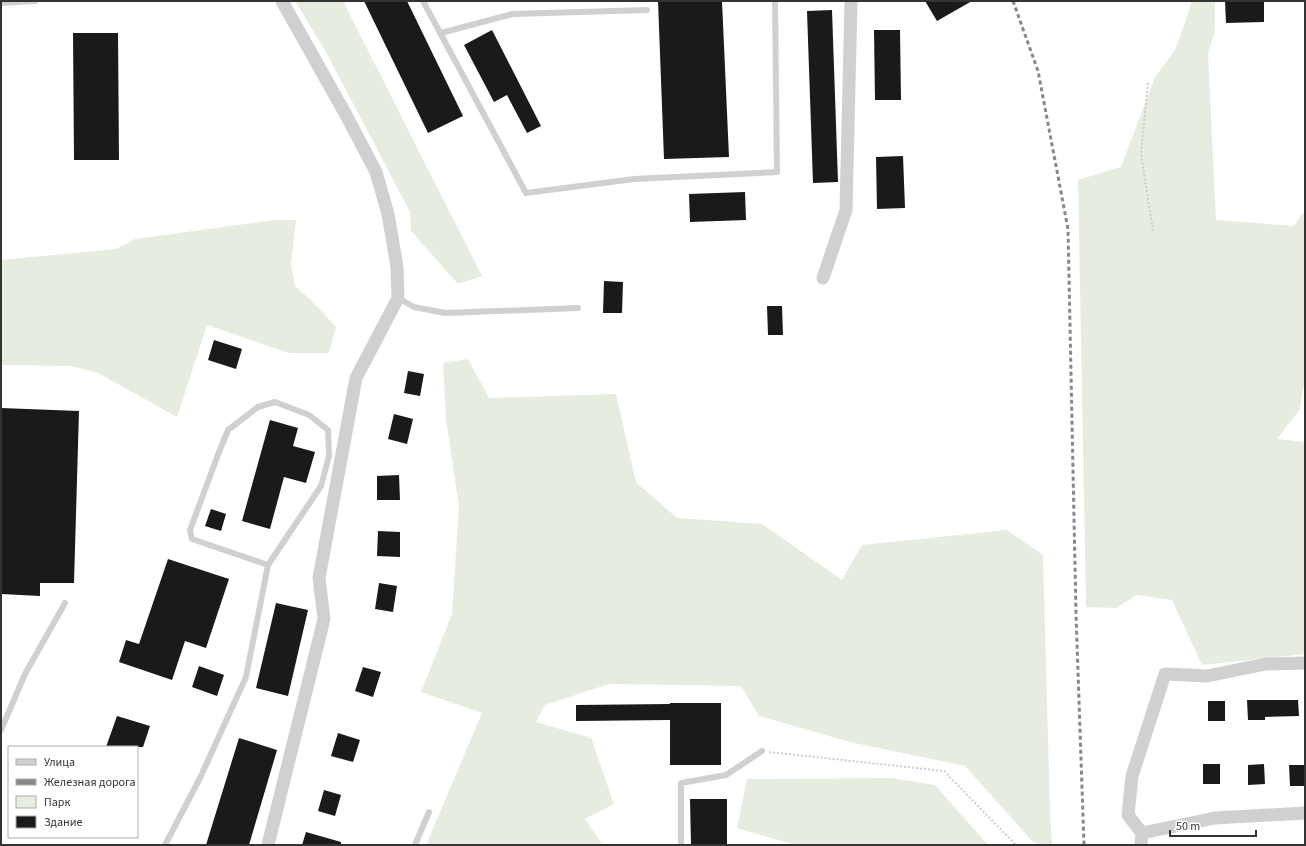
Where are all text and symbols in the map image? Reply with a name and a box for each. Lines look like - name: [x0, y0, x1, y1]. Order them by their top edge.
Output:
- legend: [8, 746, 138, 838]
- text: Улица: [44, 754, 75, 771]
- text: Железная дорога: [44, 774, 136, 791]
- text: Парк: [44, 794, 70, 811]
- scale bar: [1170, 812, 1256, 838]
- text: Здание: [44, 814, 83, 831]
- text: 50 m: [1176, 818, 1200, 835]

